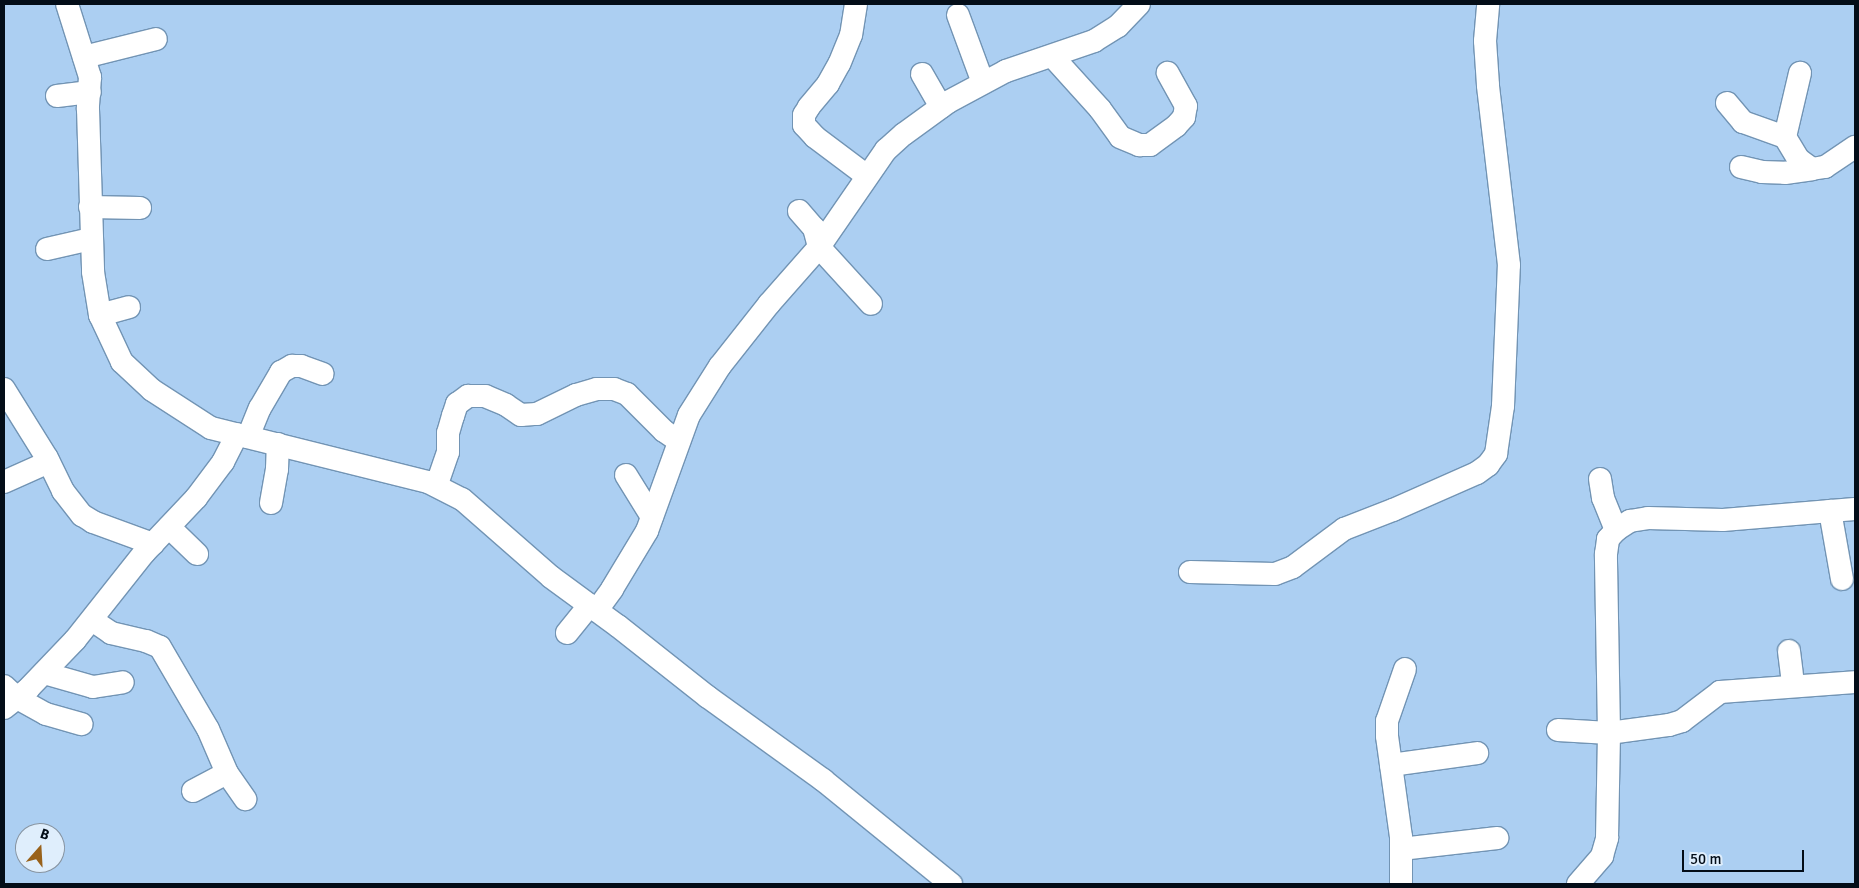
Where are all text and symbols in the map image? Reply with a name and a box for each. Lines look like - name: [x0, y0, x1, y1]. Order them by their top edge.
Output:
- north arrow: [15, 823, 65, 873]
- text: B: [38, 825, 52, 844]
- scale bar: [1684, 840, 1806, 872]
- text: 50 m: [1690, 850, 1721, 868]

